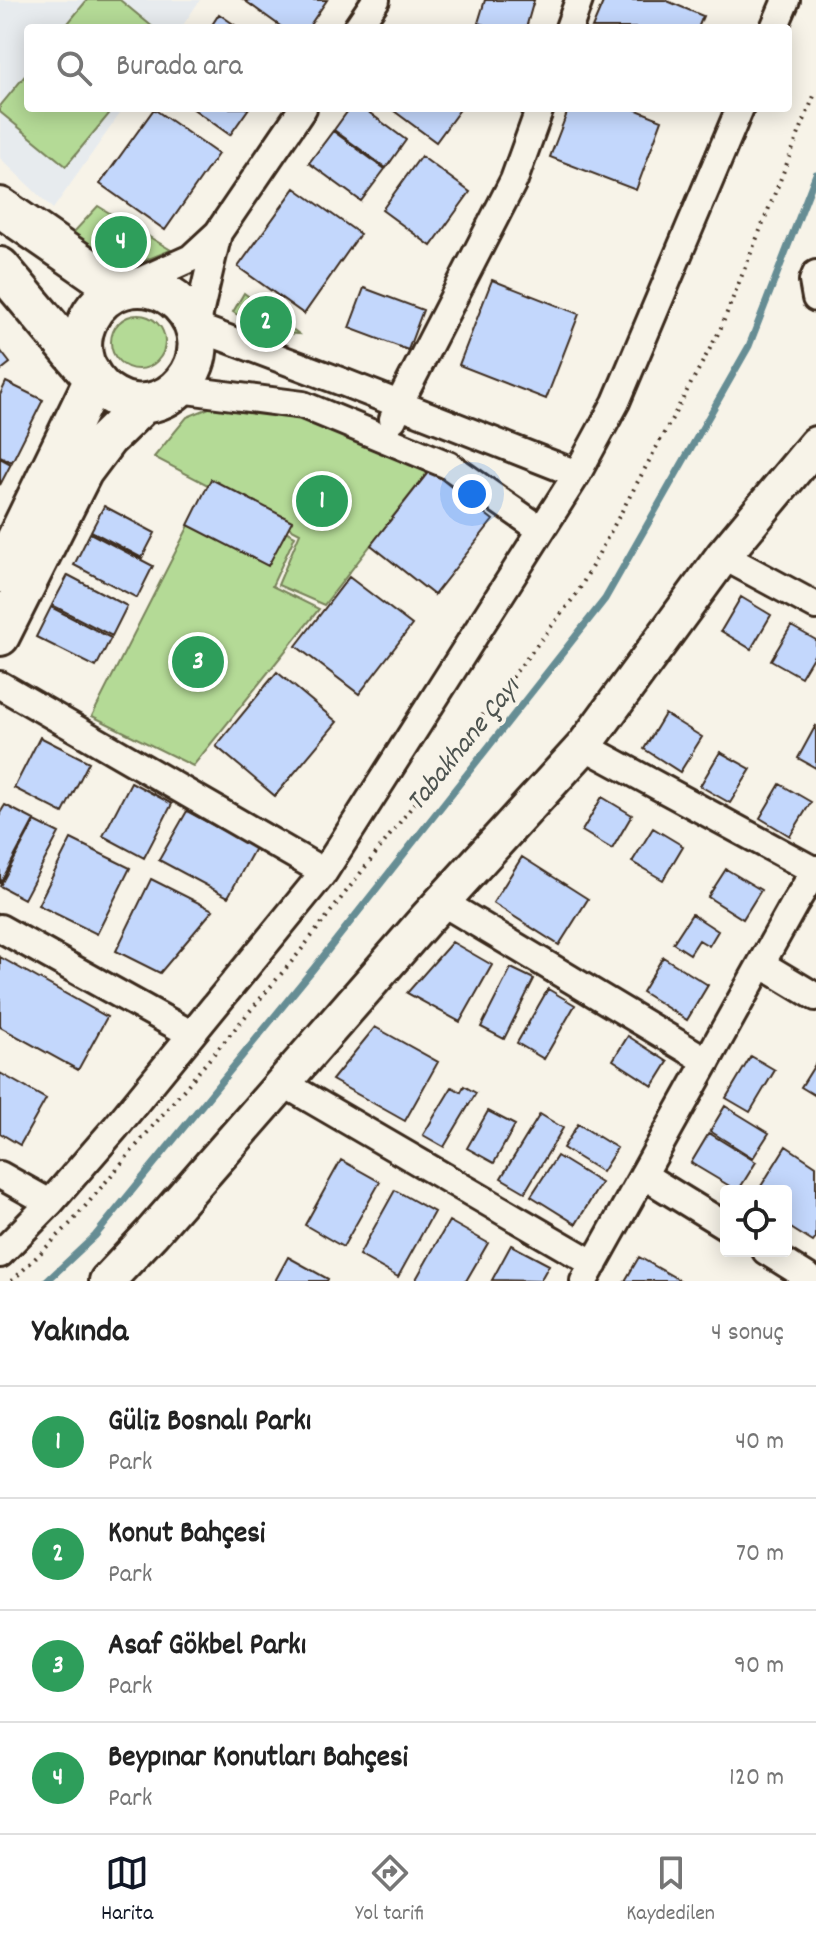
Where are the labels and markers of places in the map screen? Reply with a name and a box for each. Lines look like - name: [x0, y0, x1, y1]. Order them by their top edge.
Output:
- pin: 4: [95, 212, 147, 272]
- pin: 2: [240, 292, 292, 352]
- pin: 1: [296, 471, 348, 531]
- pin: 3: [172, 632, 224, 692]

